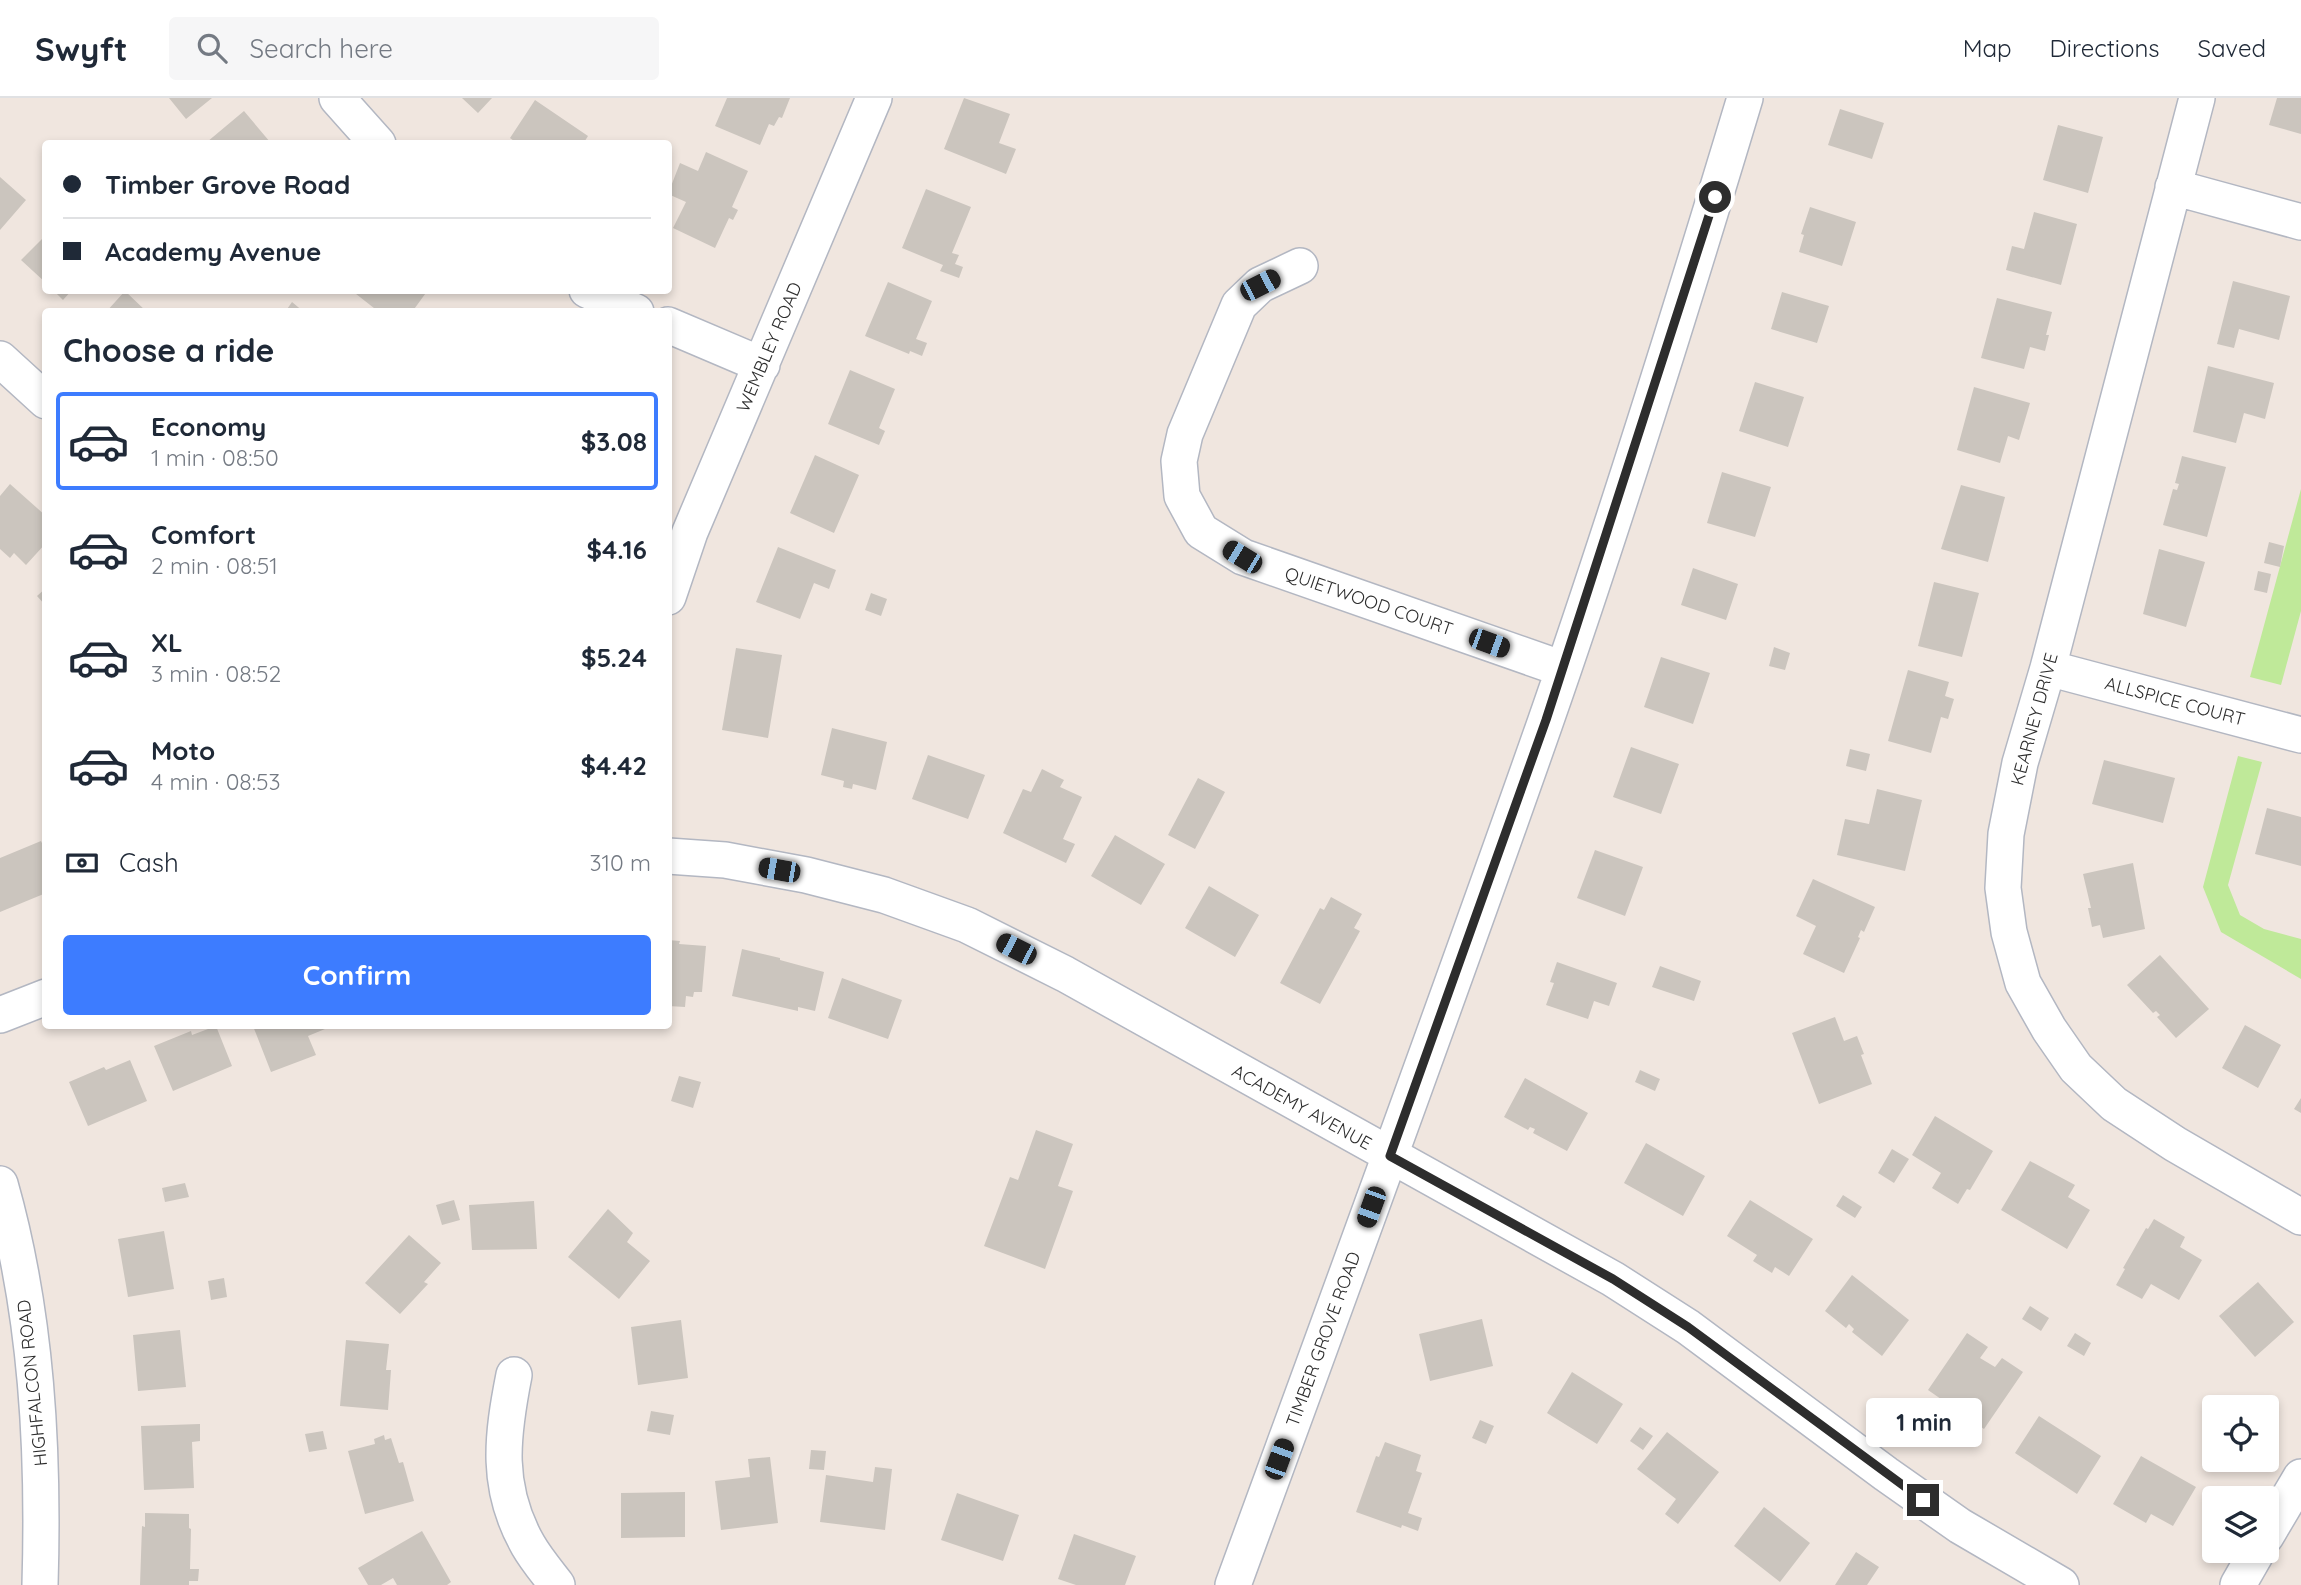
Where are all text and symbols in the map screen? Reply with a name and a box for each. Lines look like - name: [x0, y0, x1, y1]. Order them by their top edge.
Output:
- search box: [169, 17, 659, 80]
- text: Swyft: [35, 28, 127, 69]
- icon: search: [193, 29, 231, 67]
- text: Search here: [249, 32, 393, 65]
- text: Map: [1963, 33, 2012, 63]
- text: Directions: [2050, 33, 2160, 63]
- text: Saved: [2198, 33, 2266, 63]
- text: Timber Grove Road: [105, 168, 350, 201]
- route start: [1699, 181, 1731, 213]
- text: Academy Avenue: [105, 235, 321, 268]
- car: [1237, 266, 1284, 304]
- street label: WEMBLEY ROAD: [731, 278, 807, 416]
- text: Choose a ride: [63, 330, 275, 370]
- icon: car: [67, 410, 130, 473]
- text: Economy: [151, 410, 266, 443]
- text: $3.08: [581, 425, 647, 458]
- text: 1 min · 08:50: [151, 443, 279, 472]
- icon: car: [67, 518, 130, 581]
- text: Comfort: [151, 518, 256, 551]
- text: $4.16: [587, 533, 647, 566]
- car: [1219, 537, 1266, 577]
- text: 2 min · 08:51: [151, 551, 278, 580]
- street label: QUIETWOOD COURT: [1282, 561, 1456, 641]
- icon: car: [67, 626, 130, 689]
- text: XL: [151, 626, 183, 659]
- car: [1466, 626, 1513, 660]
- text: $5.24: [581, 641, 647, 674]
- street label: KEARNEY DRIVE: [2005, 650, 2063, 788]
- text: 3 min · 08:52: [151, 659, 281, 688]
- street label: ALLSPICE COURT: [2102, 671, 2248, 731]
- icon: car: [67, 734, 130, 797]
- text: Moto: [151, 734, 215, 767]
- text: $4.42: [580, 749, 647, 782]
- text: 4 min · 08:53: [151, 767, 281, 796]
- icon: cash: [63, 844, 101, 882]
- text: Cash: [119, 846, 179, 879]
- text: 310 m: [589, 848, 651, 877]
- car: [757, 856, 802, 884]
- car: [993, 930, 1040, 968]
- button: Confirm: [63, 935, 651, 1015]
- street label: ACADEMY AVENUE: [1228, 1059, 1376, 1155]
- car: [1354, 1184, 1389, 1230]
- street label: TIMBER GROVE ROAD: [1281, 1248, 1365, 1430]
- street label: HIGHFALCON ROAD: [12, 1299, 52, 1467]
- map controls: [2202, 1395, 2279, 1563]
- button: locate: [2202, 1395, 2279, 1472]
- callout: 1 min: [1865, 1398, 1981, 1448]
- text: 1 min: [1896, 1408, 1952, 1437]
- car: [1262, 1436, 1297, 1482]
- route end: [1907, 1484, 1939, 1516]
- button: layers: [2202, 1486, 2279, 1563]

